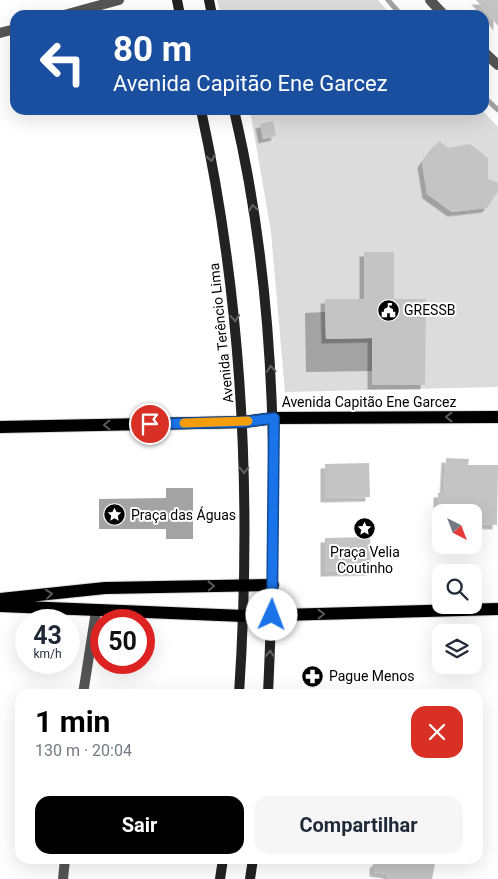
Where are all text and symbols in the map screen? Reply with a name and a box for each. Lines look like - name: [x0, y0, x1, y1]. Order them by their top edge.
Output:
- text: 80 m: [113, 29, 192, 70]
- icon: left: [30, 30, 95, 95]
- text: Avenida Capitão Ene Garcez: [113, 71, 388, 96]
- one-way arrow: [206, 153, 216, 162]
- one-way arrow: [249, 203, 259, 212]
- street label: Avenida Terêncio Lima: [206, 262, 236, 404]
- public building icon: GRESSB: [376, 298, 400, 322]
- place label: GRESSB: [404, 302, 455, 318]
- one-way arrow: [229, 315, 240, 323]
- one-way arrow: [265, 365, 276, 373]
- street label: Avenida Capitão Ene Garcez: [282, 394, 456, 410]
- pin: [129, 403, 171, 445]
- icon: arrive: [136, 410, 164, 438]
- one-way arrow: [445, 412, 453, 422]
- one-way arrow: [103, 420, 111, 430]
- one-way arrow: [239, 467, 249, 475]
- place icon: Praça das Águas: [103, 503, 127, 527]
- north arrow: [432, 504, 482, 554]
- map controls: [432, 504, 482, 674]
- place label: Praça das Águas: [131, 506, 236, 523]
- place icon: Praça Velia Coutinho: [353, 517, 377, 541]
- place label: Praça Velia Coutinho: [330, 544, 400, 576]
- button: search: [432, 564, 482, 614]
- one-way arrow: [207, 581, 215, 592]
- position arrow: [245, 588, 297, 640]
- one-way arrow: [45, 589, 53, 600]
- one-way arrow: [317, 608, 325, 619]
- speed limit sign: 50: [90, 609, 155, 674]
- text: 43: [33, 621, 62, 650]
- button: layers: [432, 624, 482, 674]
- text: km/h: [33, 647, 62, 661]
- one-way arrow: [264, 650, 275, 658]
- pharmacy icon: Pague Menos: [301, 664, 325, 688]
- place label: Pague Menos: [329, 668, 414, 684]
- text: 1 min: [35, 704, 110, 739]
- button: close: [411, 706, 463, 758]
- text: 130 m · 20:04: [35, 741, 132, 760]
- button: Sair: [35, 796, 244, 854]
- button: Compartilhar: [254, 796, 463, 854]

